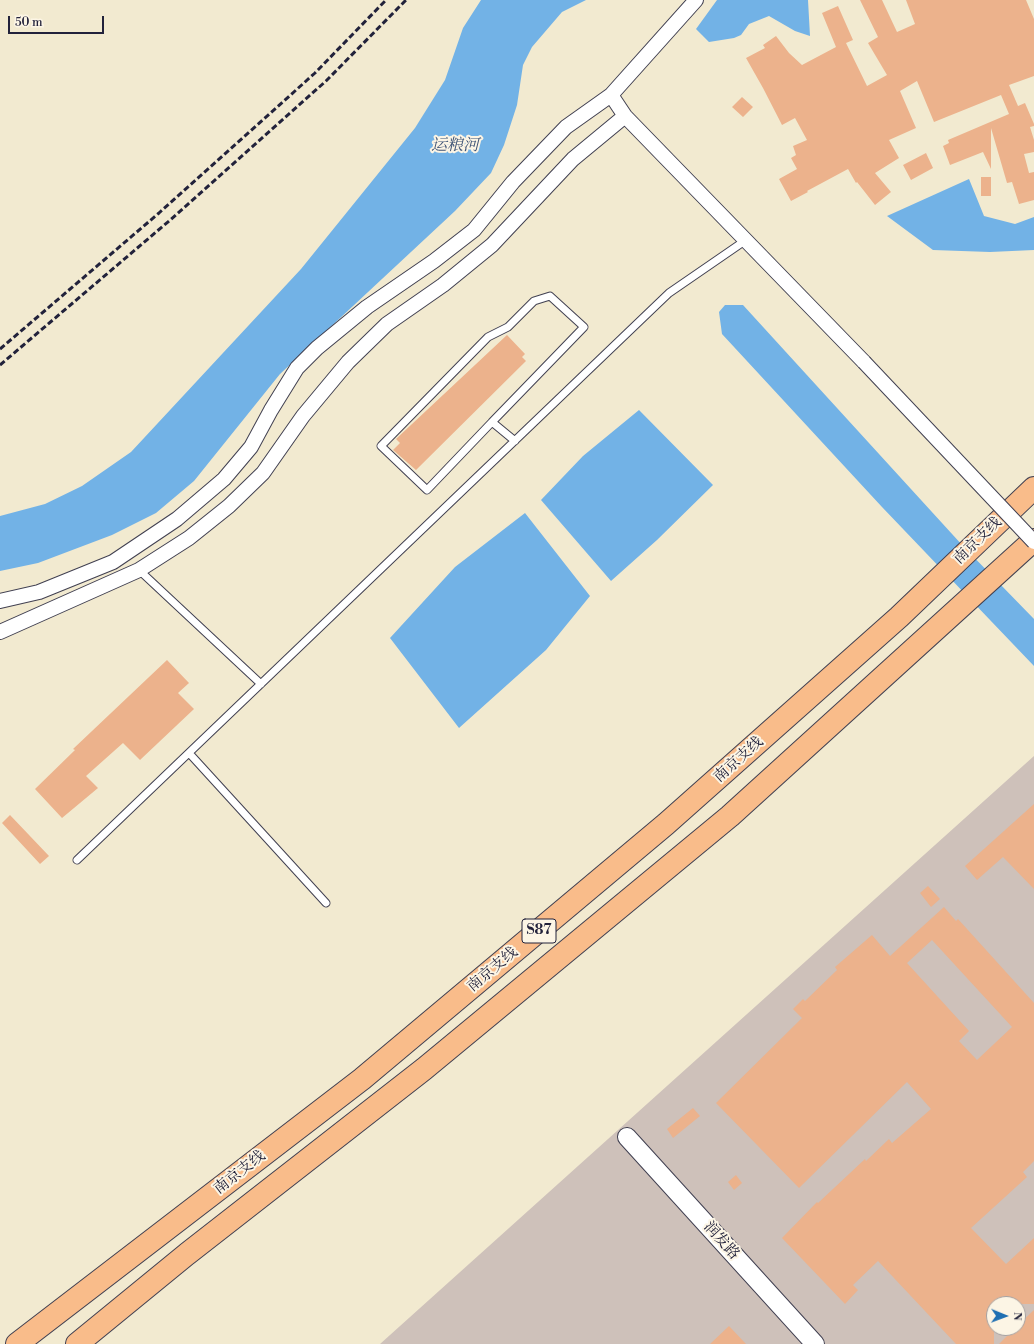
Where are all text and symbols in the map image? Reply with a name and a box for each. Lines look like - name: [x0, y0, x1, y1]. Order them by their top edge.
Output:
- scale bar: [10, 8, 106, 34]
- text: 50 m: [15, 15, 43, 30]
- water label: 运粮河: [431, 136, 479, 156]
- street label: 南京支线: [950, 514, 1006, 568]
- street label: 南京支线: [711, 733, 767, 787]
- road number: S87: [522, 919, 556, 943]
- street label: 南京支线: [464, 944, 522, 996]
- street label: 南京支线: [211, 1147, 269, 1199]
- street label: 润发路: [699, 1218, 743, 1264]
- north arrow: [986, 1296, 1026, 1336]
- text: N: [1010, 1312, 1024, 1321]

